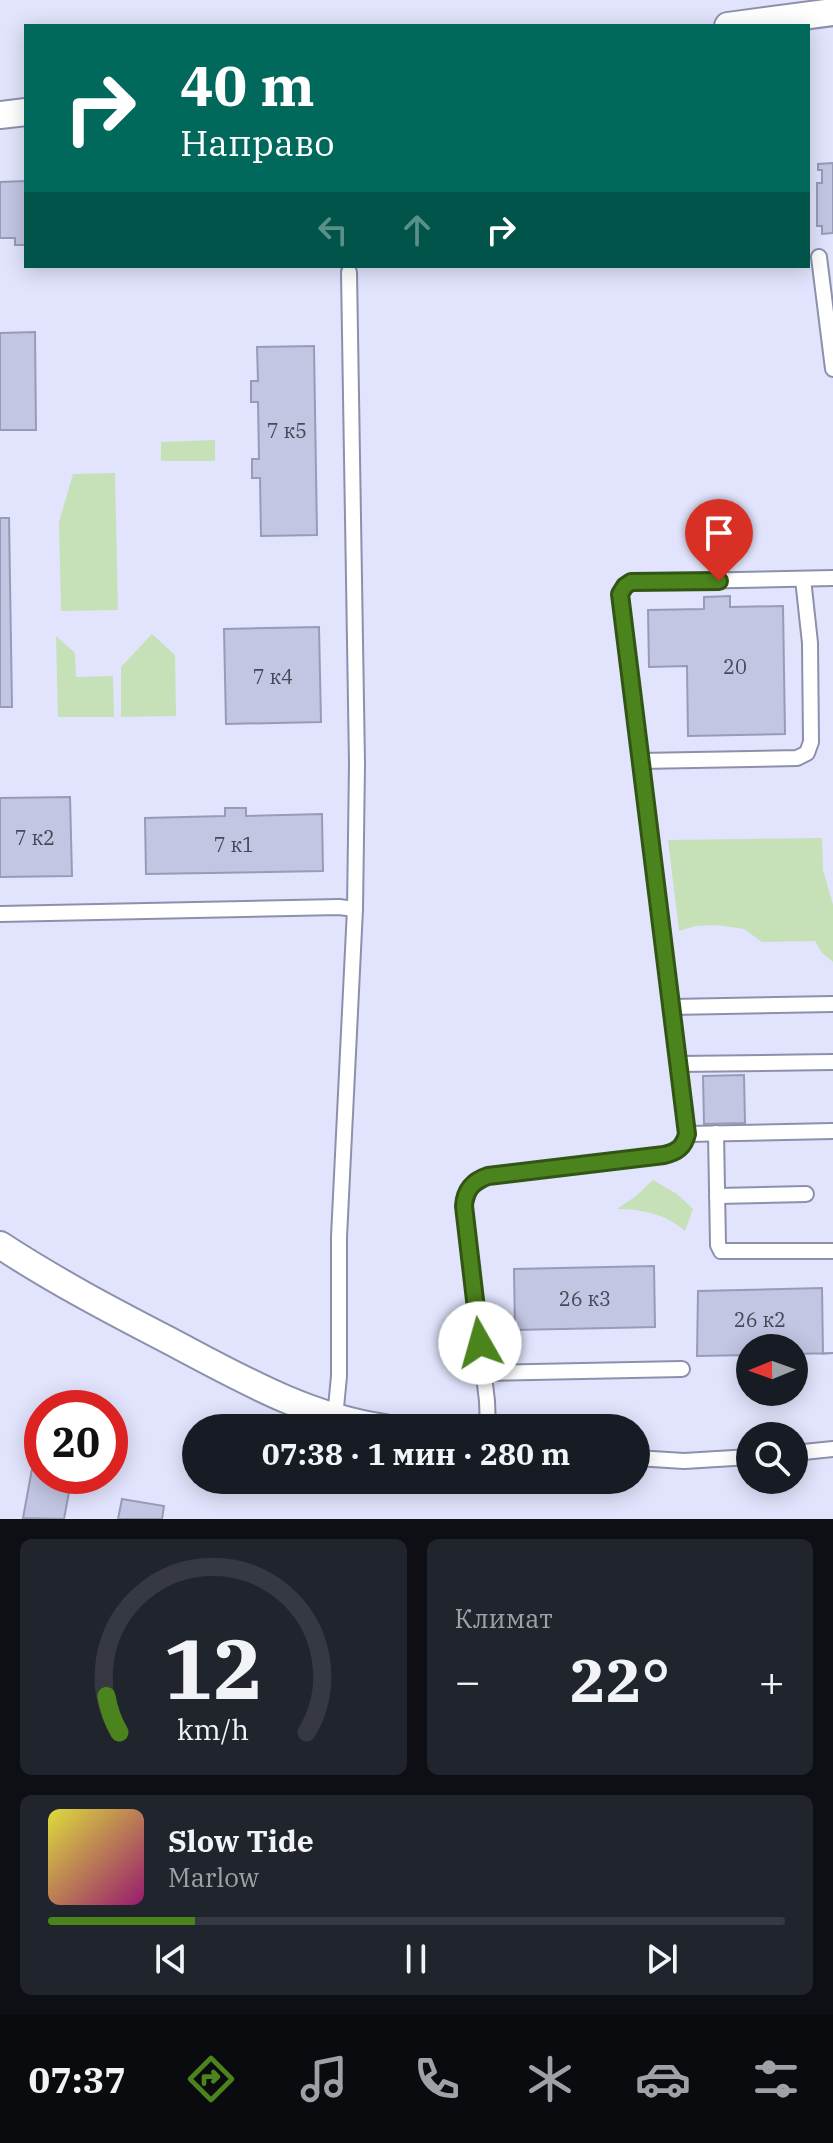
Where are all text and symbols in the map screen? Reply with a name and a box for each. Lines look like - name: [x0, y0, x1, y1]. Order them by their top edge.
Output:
- text: 40 m: [180, 49, 315, 121]
- icon: right: [48, 56, 152, 160]
- text: Направо: [180, 119, 335, 166]
- icon: left: [311, 208, 355, 252]
- icon: ahead: [395, 208, 439, 252]
- icon: right: [479, 208, 523, 252]
- house number: 7 к5: [267, 417, 307, 444]
- pin: [685, 499, 753, 581]
- icon: arrive: [697, 511, 741, 555]
- house number: 20: [723, 653, 747, 680]
- house number: 7 к4: [253, 663, 293, 690]
- house number: 7 к2: [15, 824, 55, 851]
- house number: 7 к1: [214, 831, 254, 858]
- house number: 26 к3: [559, 1285, 611, 1312]
- position arrow: [438, 1301, 522, 1385]
- house number: 26 к2: [734, 1306, 786, 1333]
- north arrow: [736, 1334, 808, 1406]
- map controls: [736, 1334, 808, 1494]
- speed limit sign: 20: [24, 1390, 128, 1494]
- button: search: [736, 1422, 808, 1494]
- text: 07:38 · 1 мин · 280 m: [262, 1434, 570, 1473]
- text: Климат: [455, 1601, 553, 1635]
- text: 12: [163, 1614, 263, 1722]
- text: 22°: [570, 1640, 670, 1719]
- text: −: [455, 1652, 481, 1709]
- text: +: [759, 1652, 785, 1709]
- text: km/h: [177, 1711, 249, 1748]
- text: Slow Tide: [168, 1821, 314, 1860]
- text: Marlow: [168, 1860, 259, 1894]
- icon: previous: [149, 1937, 193, 1981]
- icon: pause: [394, 1937, 438, 1981]
- icon: next: [640, 1937, 684, 1981]
- icon: directions: [183, 2051, 239, 2107]
- icon: music: [296, 2051, 352, 2107]
- icon: phone: [409, 2051, 465, 2107]
- icon: climate: [522, 2051, 578, 2107]
- icon: car: [635, 2051, 691, 2107]
- icon: filters: [748, 2051, 804, 2107]
- text: 07:37: [29, 2056, 126, 2103]

